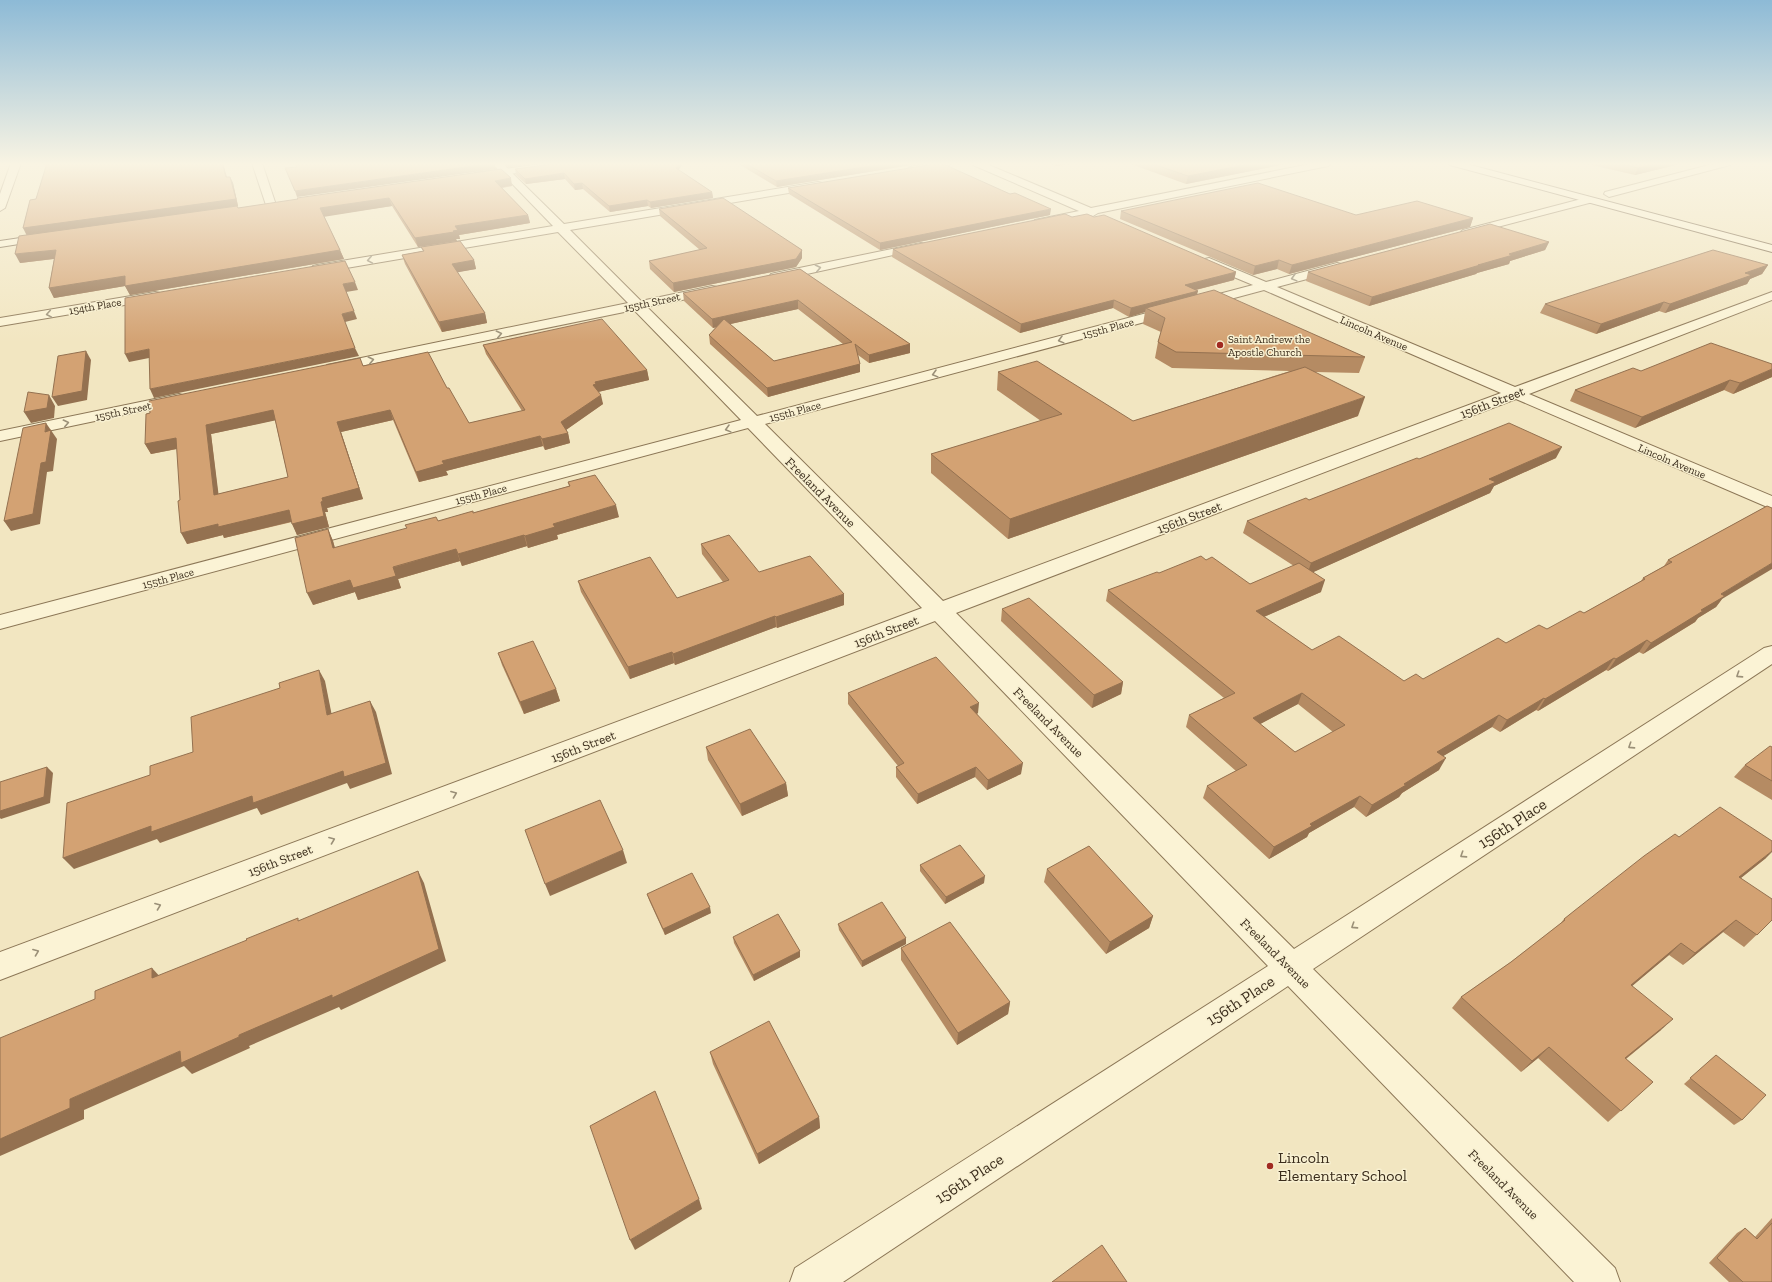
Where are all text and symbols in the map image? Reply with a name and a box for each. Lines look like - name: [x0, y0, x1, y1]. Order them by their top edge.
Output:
- one-way arrow: [367, 255, 374, 264]
- one-way arrow: [815, 264, 821, 272]
- one-way arrow: [1291, 273, 1298, 282]
- street label: 155th Street: [623, 290, 682, 315]
- street label: 154th Place: [68, 295, 122, 318]
- one-way arrow: [46, 309, 52, 318]
- street label: Lincoln Avenue: [1338, 313, 1410, 354]
- street label: 155th Place: [1081, 315, 1135, 342]
- one-way arrow: [495, 330, 502, 338]
- place label: Saint Andrew the Apostle Church: [1228, 333, 1310, 359]
- one-way arrow: [1057, 336, 1064, 344]
- marker: Saint Andrew the Apostle Church: [1215, 340, 1225, 350]
- one-way arrow: [368, 356, 374, 364]
- one-way arrow: [932, 369, 939, 378]
- street label: 156th Street: [1458, 383, 1527, 422]
- street label: 155th Place: [768, 398, 822, 425]
- street label: 155th Street: [94, 399, 153, 424]
- one-way arrow: [62, 419, 69, 427]
- one-way arrow: [725, 424, 732, 433]
- street label: Lincoln Avenue: [1636, 441, 1708, 482]
- street label: Freeland Avenue: [782, 454, 859, 531]
- street label: 155th Place: [454, 481, 508, 508]
- street label: 156th Street: [1155, 498, 1224, 537]
- street label: 155th Place: [141, 565, 195, 592]
- street label: 156th Street: [852, 612, 921, 651]
- one-way arrow: [1737, 670, 1744, 677]
- street label: Freeland Avenue: [1010, 684, 1087, 761]
- street label: 156th Street: [549, 727, 618, 766]
- one-way arrow: [1628, 741, 1635, 748]
- one-way arrow: [450, 791, 457, 799]
- street label: 156th Place: [1475, 794, 1550, 852]
- one-way arrow: [328, 837, 335, 845]
- street label: 156th Street: [246, 841, 315, 880]
- one-way arrow: [1460, 850, 1467, 858]
- one-way arrow: [155, 903, 162, 911]
- street label: Freeland Avenue: [1237, 915, 1314, 992]
- one-way arrow: [1351, 921, 1358, 929]
- one-way arrow: [33, 949, 40, 957]
- street label: 156th Place: [1203, 971, 1278, 1029]
- street label: Freeland Avenue: [1465, 1146, 1542, 1223]
- place label: Lincoln Elementary School: [1278, 1148, 1407, 1185]
- street label: 156th Place: [932, 1149, 1007, 1207]
- marker: Lincoln Elementary School: [1265, 1161, 1275, 1171]

